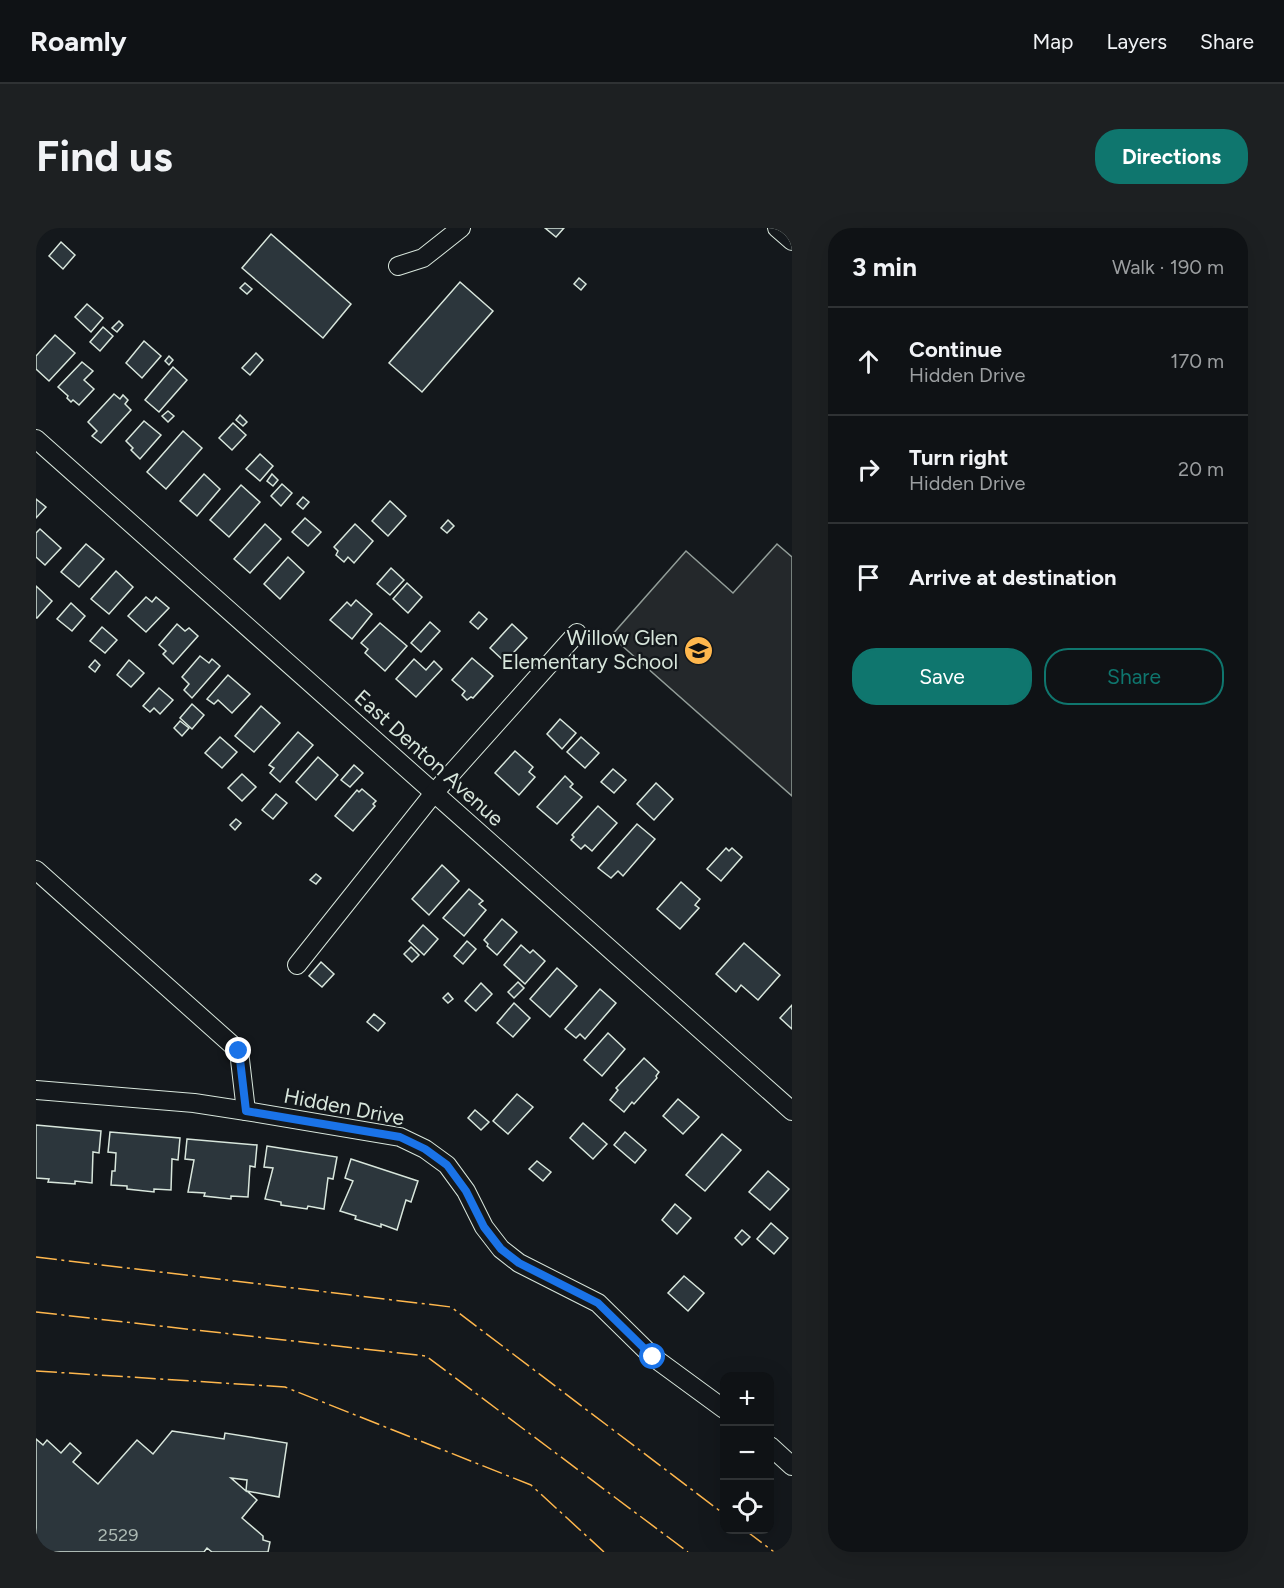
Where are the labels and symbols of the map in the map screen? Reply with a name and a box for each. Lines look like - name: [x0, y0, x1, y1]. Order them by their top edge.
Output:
- place label: Willow Glen Elementary School: [502, 625, 678, 674]
- school or university icon: Willow Glen Elementary School: [683, 634, 715, 666]
- street label: East Denton Avenue: [350, 684, 509, 831]
- route end: [225, 1037, 251, 1063]
- street label: Hidden Drive: [282, 1083, 406, 1130]
- route start: [639, 1343, 665, 1369]
- house number: 2529: [98, 1524, 138, 1546]

